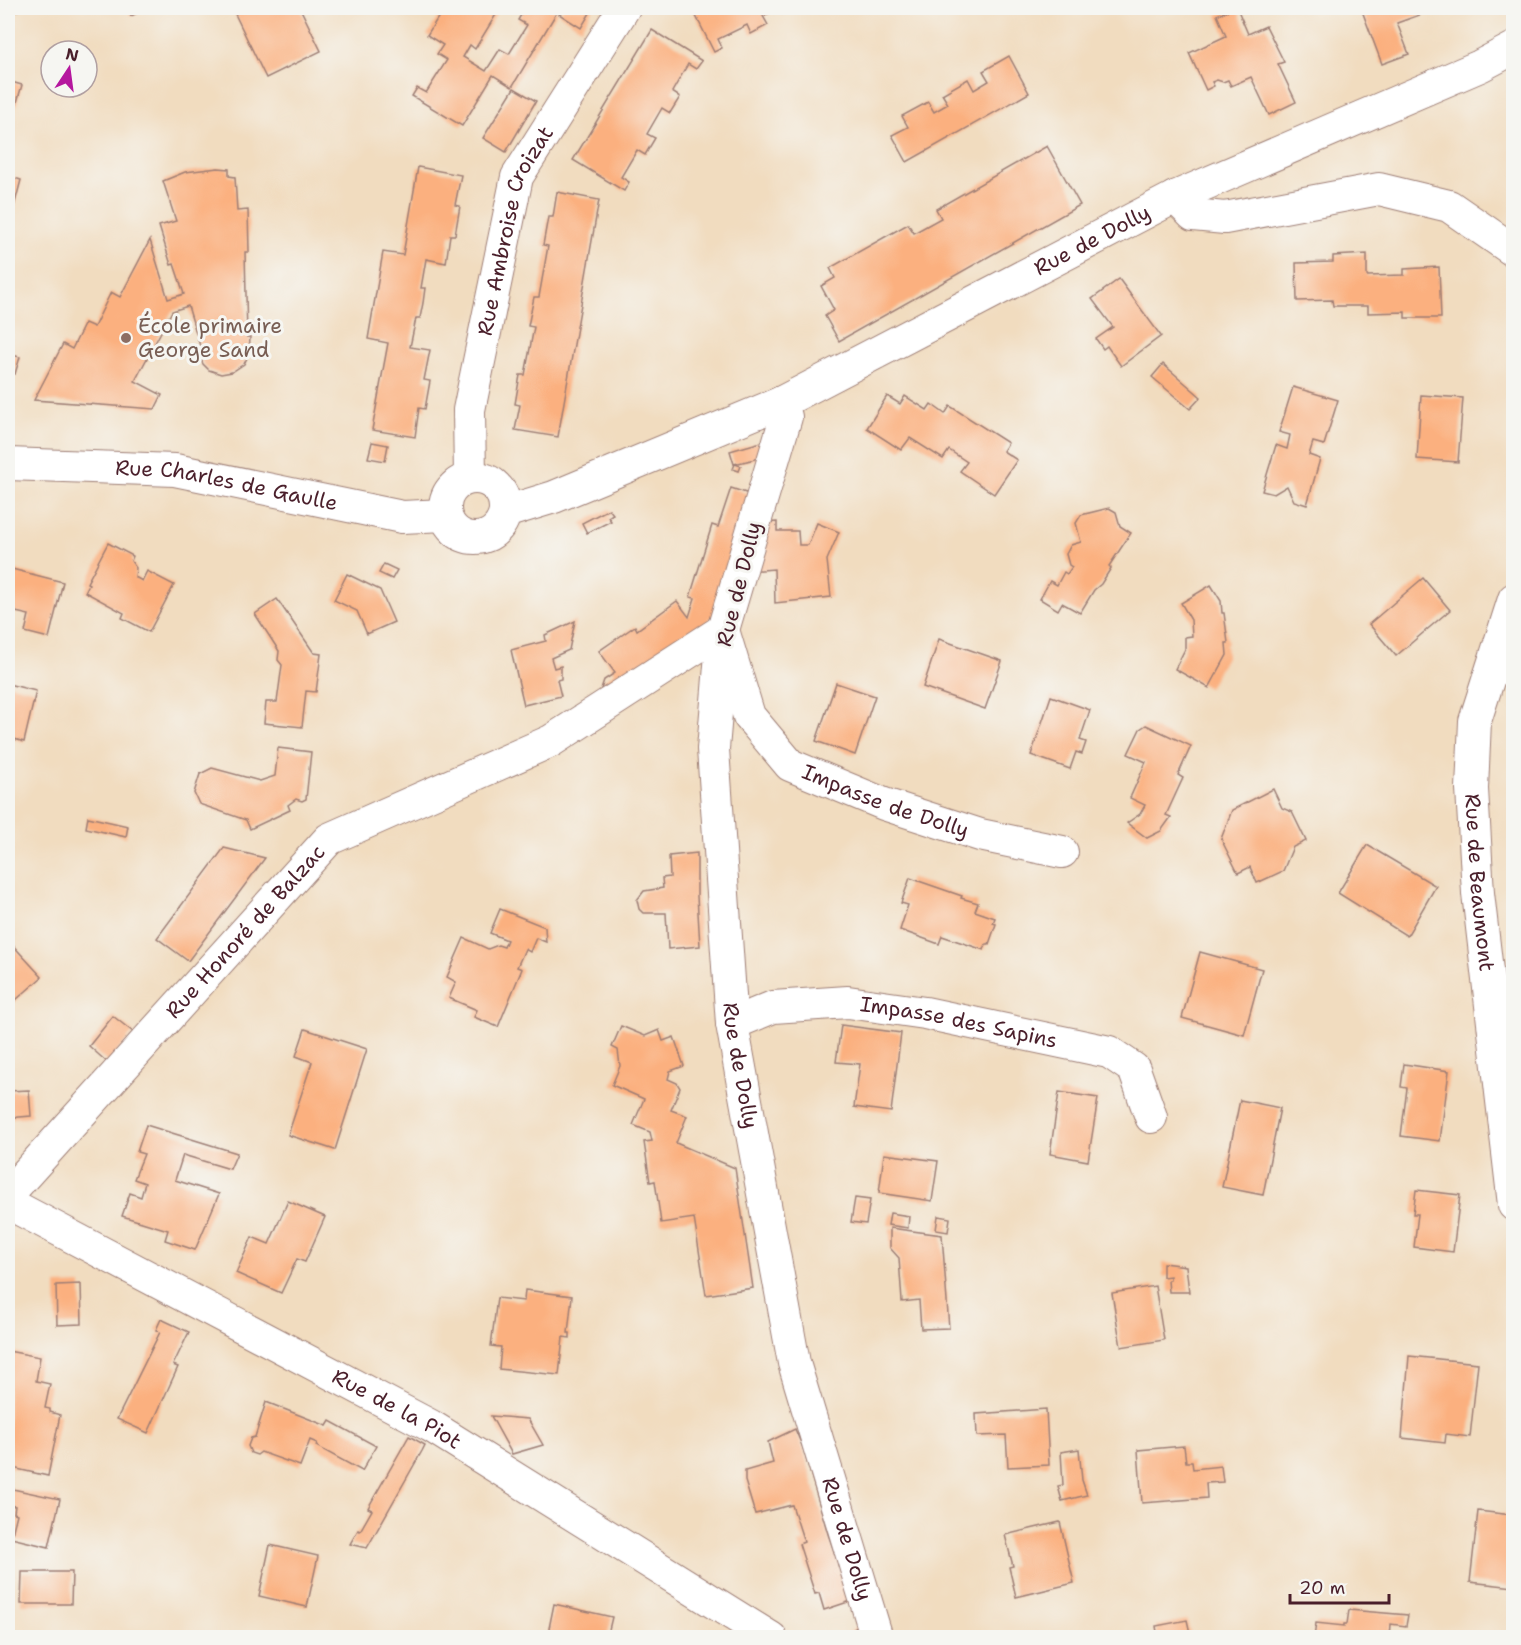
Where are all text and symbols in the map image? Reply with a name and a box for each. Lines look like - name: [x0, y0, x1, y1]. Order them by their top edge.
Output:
- north arrow: [39, 39, 99, 99]
- text: N: [64, 43, 81, 67]
- street label: Rue Ambroise Croizat: [471, 121, 560, 338]
- street label: Rue de Dolly: [1029, 198, 1155, 282]
- place label: École primaire George Sand: [138, 311, 282, 364]
- marker: École primaire George Sand: [119, 331, 133, 345]
- street label: Rue Charles de Gaulle: [115, 454, 340, 517]
- street label: Rue de Dolly: [710, 519, 768, 649]
- street label: Impasse de Dolly: [798, 758, 972, 844]
- street label: Rue de Beaumont: [1458, 793, 1501, 973]
- street label: Rue Honoré de Balzac: [160, 838, 331, 1024]
- street label: Impasse des Sapins: [858, 990, 1060, 1055]
- street label: Rue de Dolly: [717, 1001, 765, 1131]
- street label: Rue de la Piot: [327, 1362, 467, 1456]
- street label: Rue de Dolly: [815, 1474, 879, 1604]
- scale bar: [1290, 1567, 1389, 1605]
- text: 20 m: [1299, 1576, 1345, 1600]

